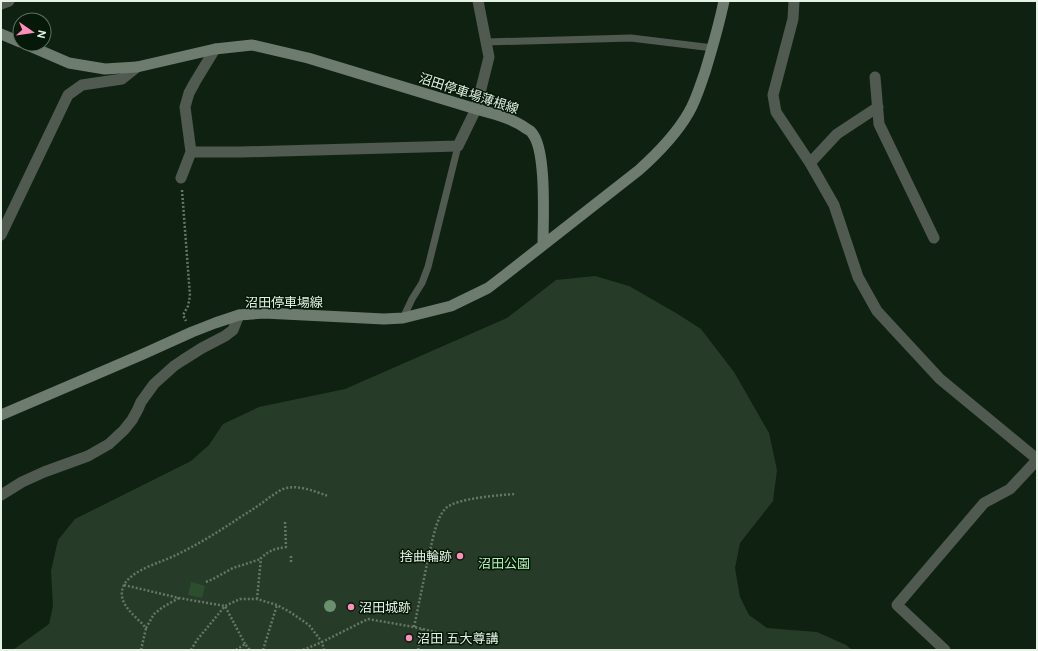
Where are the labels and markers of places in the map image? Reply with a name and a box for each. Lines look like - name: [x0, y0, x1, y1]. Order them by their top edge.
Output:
- place label: 捨曲輪跡: [400, 548, 452, 565]
- marker: 捨曲輪跡: [455, 551, 465, 561]
- place label: 沼田城跡: [359, 599, 411, 616]
- marker: 沼田城跡: [346, 602, 356, 612]
- place label: 沼田 五大尊講: [417, 630, 498, 647]
- marker: 沼田 五大尊講: [404, 633, 414, 643]

